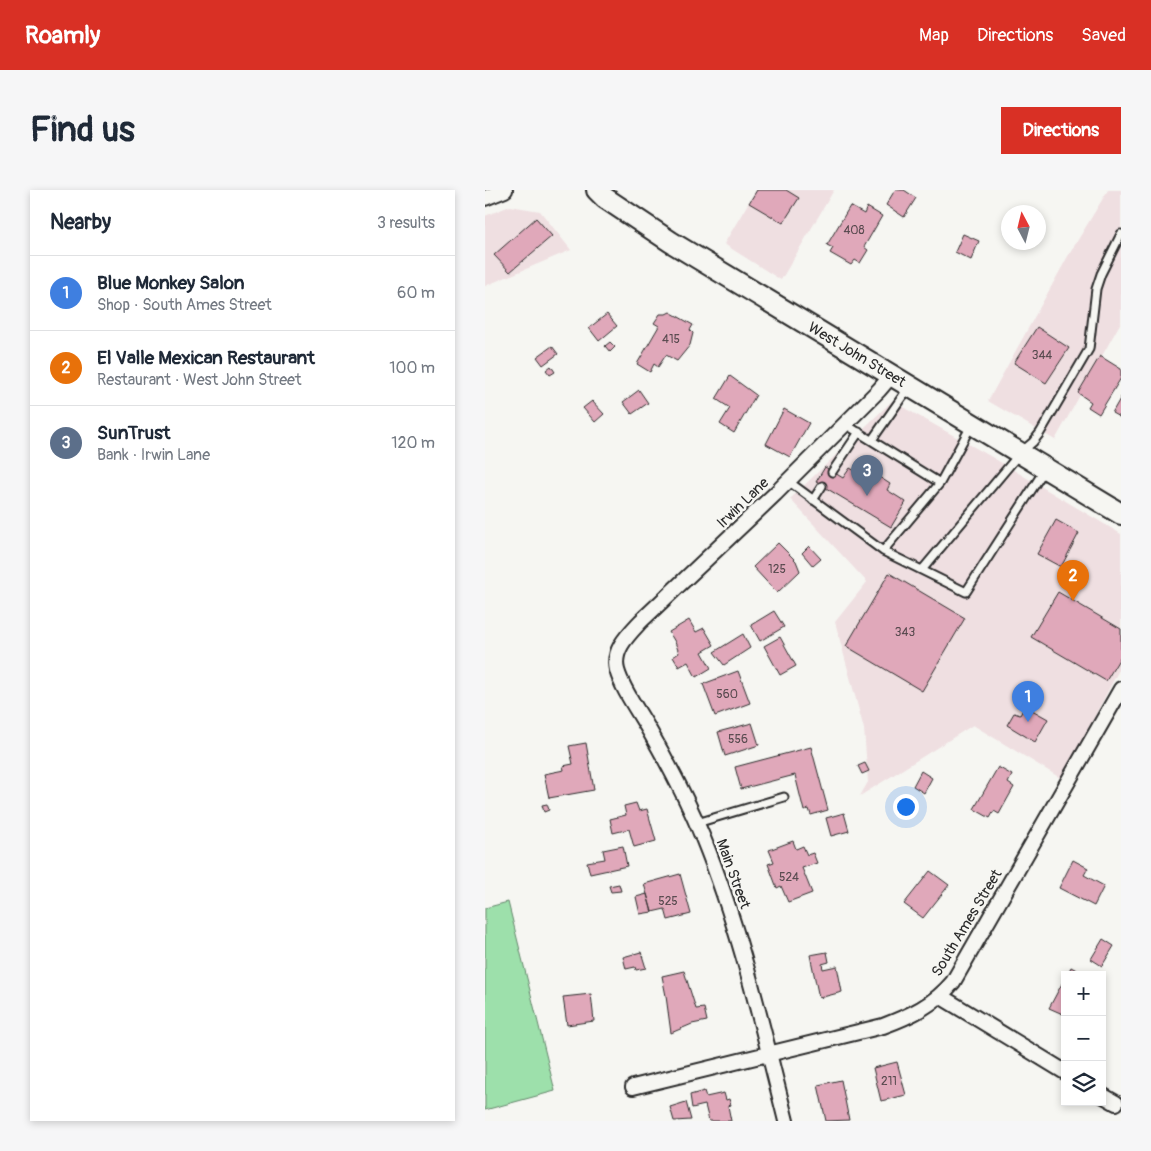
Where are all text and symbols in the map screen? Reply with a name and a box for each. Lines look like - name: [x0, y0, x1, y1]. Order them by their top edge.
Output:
- text: Roamly: [25, 21, 100, 50]
- text: Map: [919, 24, 949, 47]
- text: Directions: [977, 24, 1053, 47]
- text: Saved: [1081, 24, 1126, 47]
- button: Directions: [1001, 107, 1121, 154]
- text: Find us: [30, 108, 135, 152]
- north arrow: [1001, 205, 1046, 250]
- text: Nearby: [50, 209, 111, 236]
- text: 3 results: [377, 213, 435, 233]
- house number: 408: [843, 223, 865, 238]
- text: Blue Monkey Salon: [97, 271, 245, 295]
- text: 1: [63, 283, 69, 303]
- text: 60 m: [397, 283, 435, 303]
- text: Shop · South Ames Street: [97, 295, 272, 315]
- street label: West John Street: [805, 318, 910, 392]
- house number: 415: [662, 332, 680, 347]
- text: El Valle Mexican Restaurant: [97, 346, 315, 370]
- house number: 344: [1032, 348, 1052, 363]
- text: 2: [62, 358, 70, 378]
- text: 100 m: [389, 358, 435, 378]
- text: Restaurant · West John Street: [97, 370, 301, 390]
- text: SunTrust: [97, 421, 170, 445]
- text: 3: [62, 433, 70, 453]
- text: 120 m: [391, 433, 435, 453]
- text: Bank · Irwin Lane: [97, 445, 210, 465]
- pin: 3: [851, 455, 883, 496]
- street label: Irwin Lane: [713, 473, 773, 532]
- pin: 2: [1057, 560, 1089, 601]
- house number: 125: [768, 562, 786, 577]
- house number: 343: [895, 625, 915, 640]
- pin: 1: [1012, 681, 1044, 722]
- house number: 560: [716, 687, 738, 702]
- house number: 556: [728, 732, 748, 747]
- your location: [893, 794, 919, 820]
- street label: Main Street: [712, 837, 755, 912]
- street label: South Ames Street: [928, 865, 1007, 980]
- house number: 524: [779, 870, 799, 885]
- house number: 525: [658, 894, 678, 909]
- map controls: [1061, 971, 1106, 1106]
- button: +: [1061, 971, 1106, 1016]
- button: −: [1061, 1016, 1106, 1061]
- button: layers: [1061, 1061, 1106, 1106]
- house number: 211: [881, 1074, 897, 1089]

